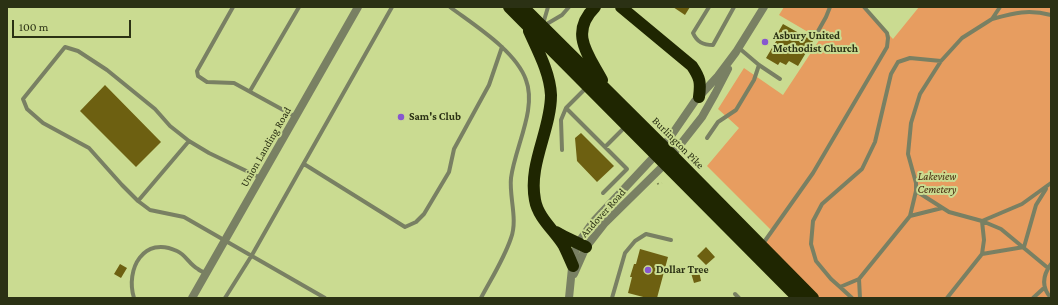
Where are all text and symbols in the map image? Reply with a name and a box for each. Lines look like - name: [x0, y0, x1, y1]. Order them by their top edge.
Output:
- scale bar: [14, 12, 133, 38]
- text: 100 m: [19, 20, 48, 34]
- place label: Asbury United Methodist Church: [773, 29, 858, 55]
- marker: Asbury United Methodist Church: [760, 37, 770, 47]
- street label: Union Landing Road: [238, 105, 294, 189]
- place label: Sam's Club: [409, 110, 461, 124]
- marker: Sam's Club: [396, 112, 406, 122]
- street label: Burlington Pike: [649, 114, 707, 172]
- park label: Lakeview Cemetery: [918, 170, 956, 196]
- street label: Andover Road: [578, 186, 628, 240]
- place label: Dollar Tree: [656, 263, 709, 277]
- marker: Dollar Tree: [643, 265, 653, 275]

